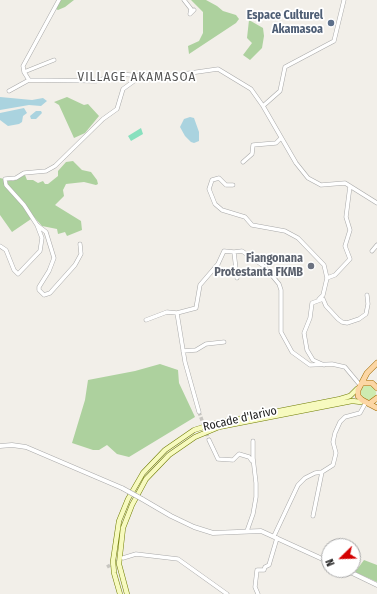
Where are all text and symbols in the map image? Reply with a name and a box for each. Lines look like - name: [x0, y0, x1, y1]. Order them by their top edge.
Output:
- place label: Espace Culturel Akamasoa: [247, 9, 323, 37]
- marker: Espace Culturel Akamasoa: [326, 18, 336, 28]
- district label: VILLAGE AKAMASOA: [78, 69, 196, 85]
- place label: Fiangonana Protestanta FKMB: [214, 252, 303, 280]
- marker: Fiangonana Protestanta FKMB: [306, 261, 316, 271]
- street label: Rocade d'Iarivo: [202, 403, 278, 435]
- north arrow: [321, 538, 361, 578]
- text: N: [323, 557, 338, 568]

